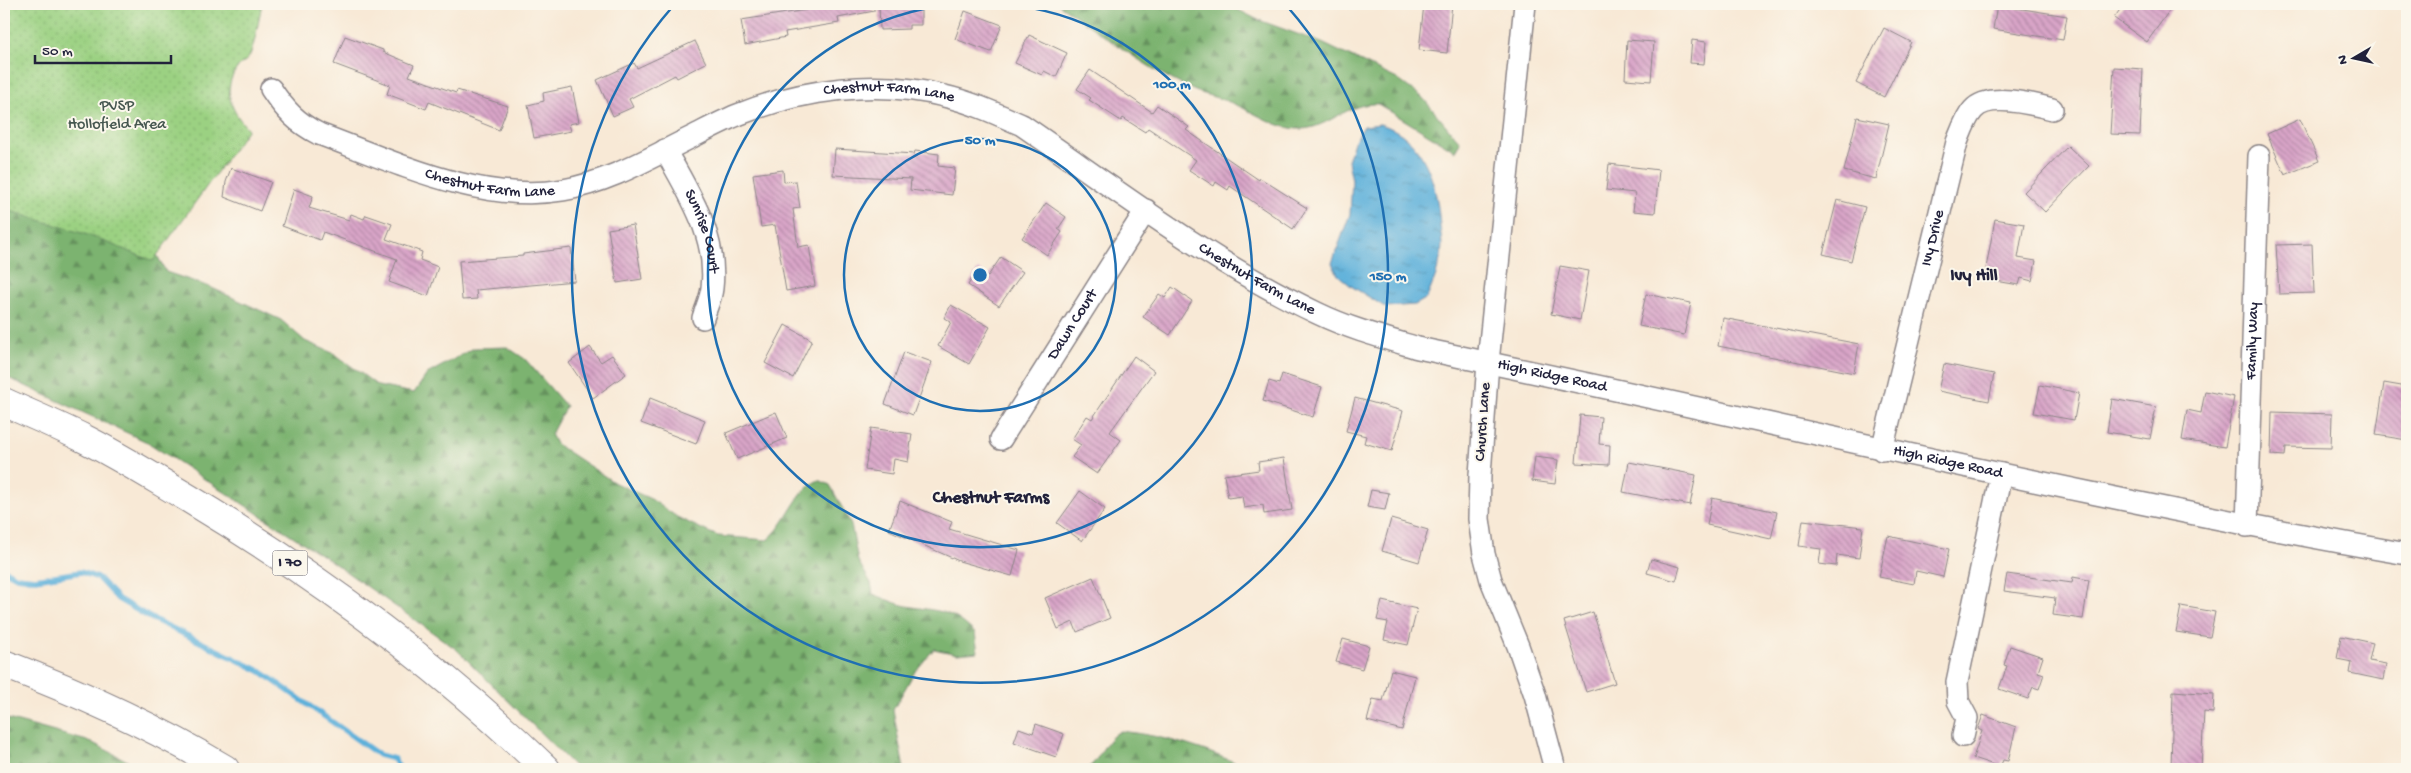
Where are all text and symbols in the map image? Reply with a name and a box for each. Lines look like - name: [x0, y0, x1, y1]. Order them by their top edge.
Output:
- scale bar: [35, 32, 171, 64]
- north arrow: [2328, 32, 2378, 82]
- text: 50 m: [42, 43, 73, 61]
- text: N: [2335, 54, 2353, 65]
- text: 100 m: [1152, 76, 1191, 94]
- street label: Chestnut Farm Lane: [822, 78, 957, 108]
- park label: PVSP Hollofield Area: [68, 98, 167, 135]
- text: 50 m: [965, 132, 996, 150]
- street label: Chestnut Farm Lane: [422, 165, 557, 202]
- street label: Sunrise Court: [679, 187, 722, 275]
- street label: Ivy Drive: [1918, 207, 1950, 268]
- street label: Chestnut Farm Lane: [1194, 239, 1319, 321]
- centre of rings: [971, 266, 989, 284]
- district label: Ivy Hill: [1950, 266, 1998, 287]
- text: 150 m: [1369, 268, 1407, 286]
- street label: Dawn Court: [1043, 285, 1103, 365]
- street label: Family Way: [2242, 302, 2264, 381]
- street label: High Ridge Road: [1496, 355, 1610, 398]
- street label: Church Lane: [1472, 381, 1496, 462]
- street label: High Ridge Road: [1891, 441, 2006, 484]
- district label: Chestnut Farms: [932, 488, 1051, 509]
- road number: I 70: [272, 550, 308, 576]

